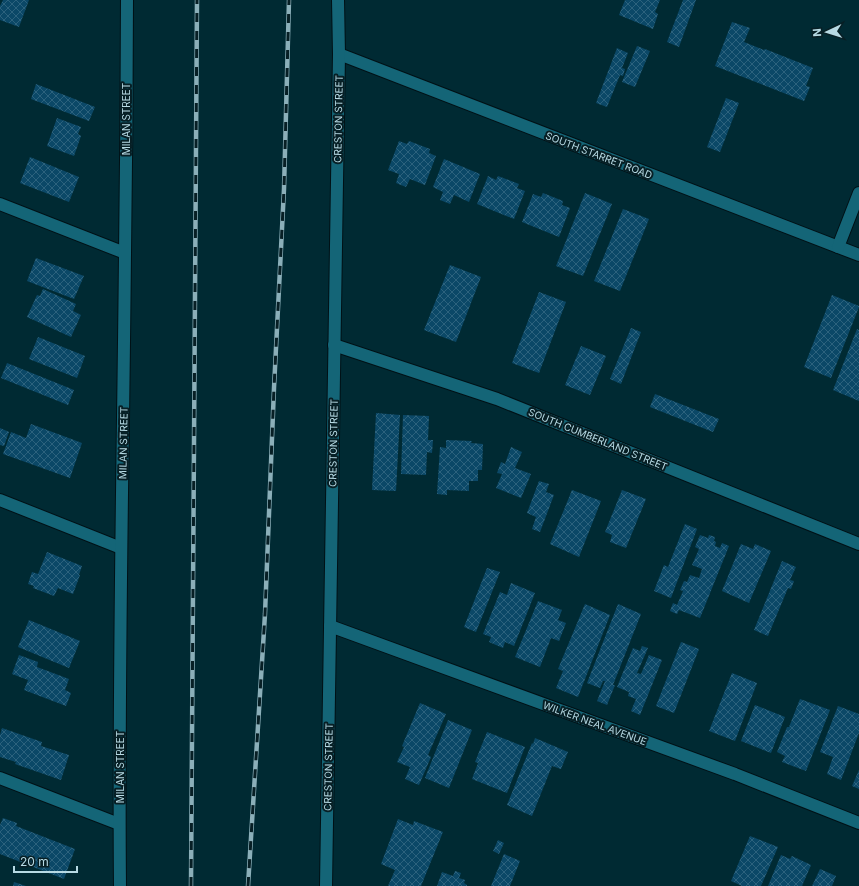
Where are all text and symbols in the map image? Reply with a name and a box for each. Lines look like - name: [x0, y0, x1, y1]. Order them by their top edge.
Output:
- north arrow: [807, 12, 847, 52]
- text: N: [810, 28, 824, 37]
- street label: CRESTON STREET: [331, 75, 345, 163]
- street label: MILAN STREET: [120, 83, 132, 155]
- street label: SOUTH STARRET ROAD: [544, 129, 654, 181]
- street label: CRESTON STREET: [326, 399, 340, 487]
- street label: SOUTH CUMBERLAND STREET: [527, 406, 669, 472]
- street label: MILAN STREET: [116, 407, 130, 479]
- street label: WILKER NEAL AVENUE: [542, 699, 648, 747]
- street label: CRESTON STREET: [321, 723, 335, 811]
- street label: MILAN STREET: [114, 731, 126, 803]
- scale bar: [14, 848, 77, 874]
- text: 20 m: [20, 854, 49, 869]

